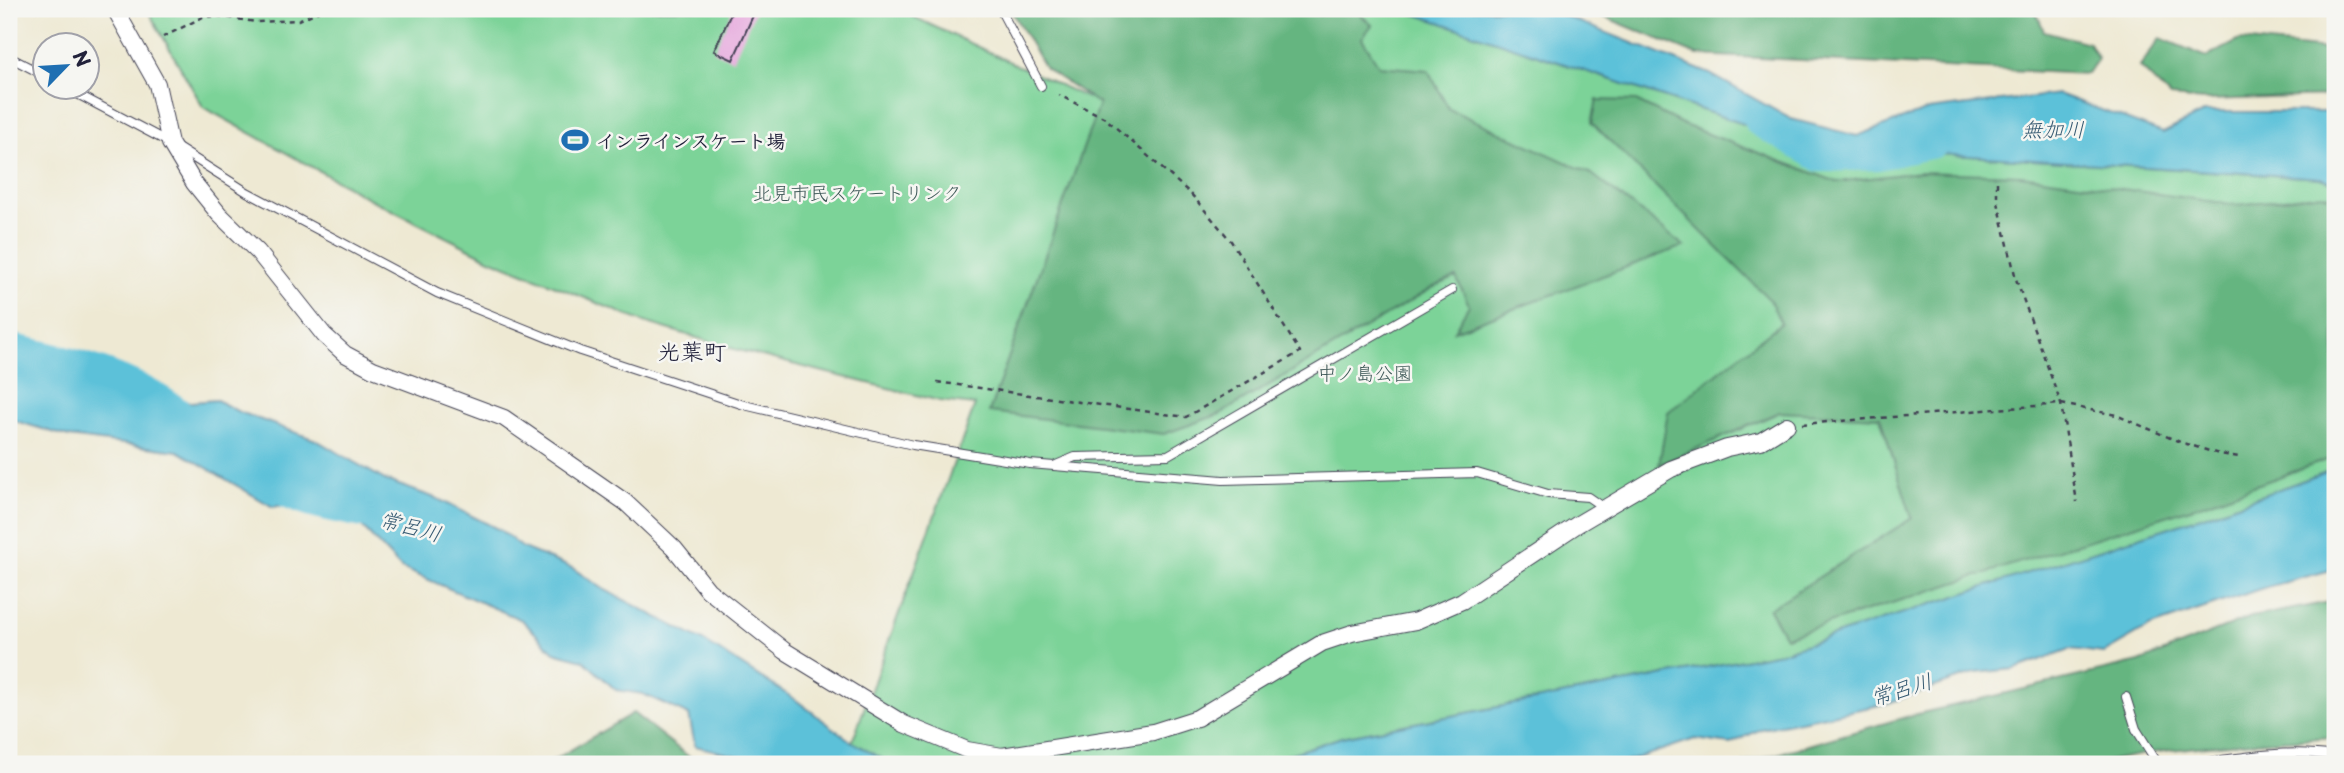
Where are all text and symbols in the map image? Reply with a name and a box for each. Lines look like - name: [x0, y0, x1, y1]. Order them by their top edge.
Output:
- north arrow: [32, 32, 102, 102]
- text: N: [66, 46, 98, 71]
- water label: 無加川: [2022, 112, 2085, 144]
- sports icon: インラインスケート場: [560, 125, 590, 155]
- place label: インラインスケート場: [596, 126, 786, 154]
- park label: 北見市民スケートリンク: [752, 178, 962, 206]
- district label: 光葉町: [658, 333, 727, 368]
- park label: 中ノ島公園: [1317, 358, 1413, 386]
- water label: 常呂川: [376, 501, 446, 549]
- water label: 常呂川: [1866, 663, 1936, 713]

